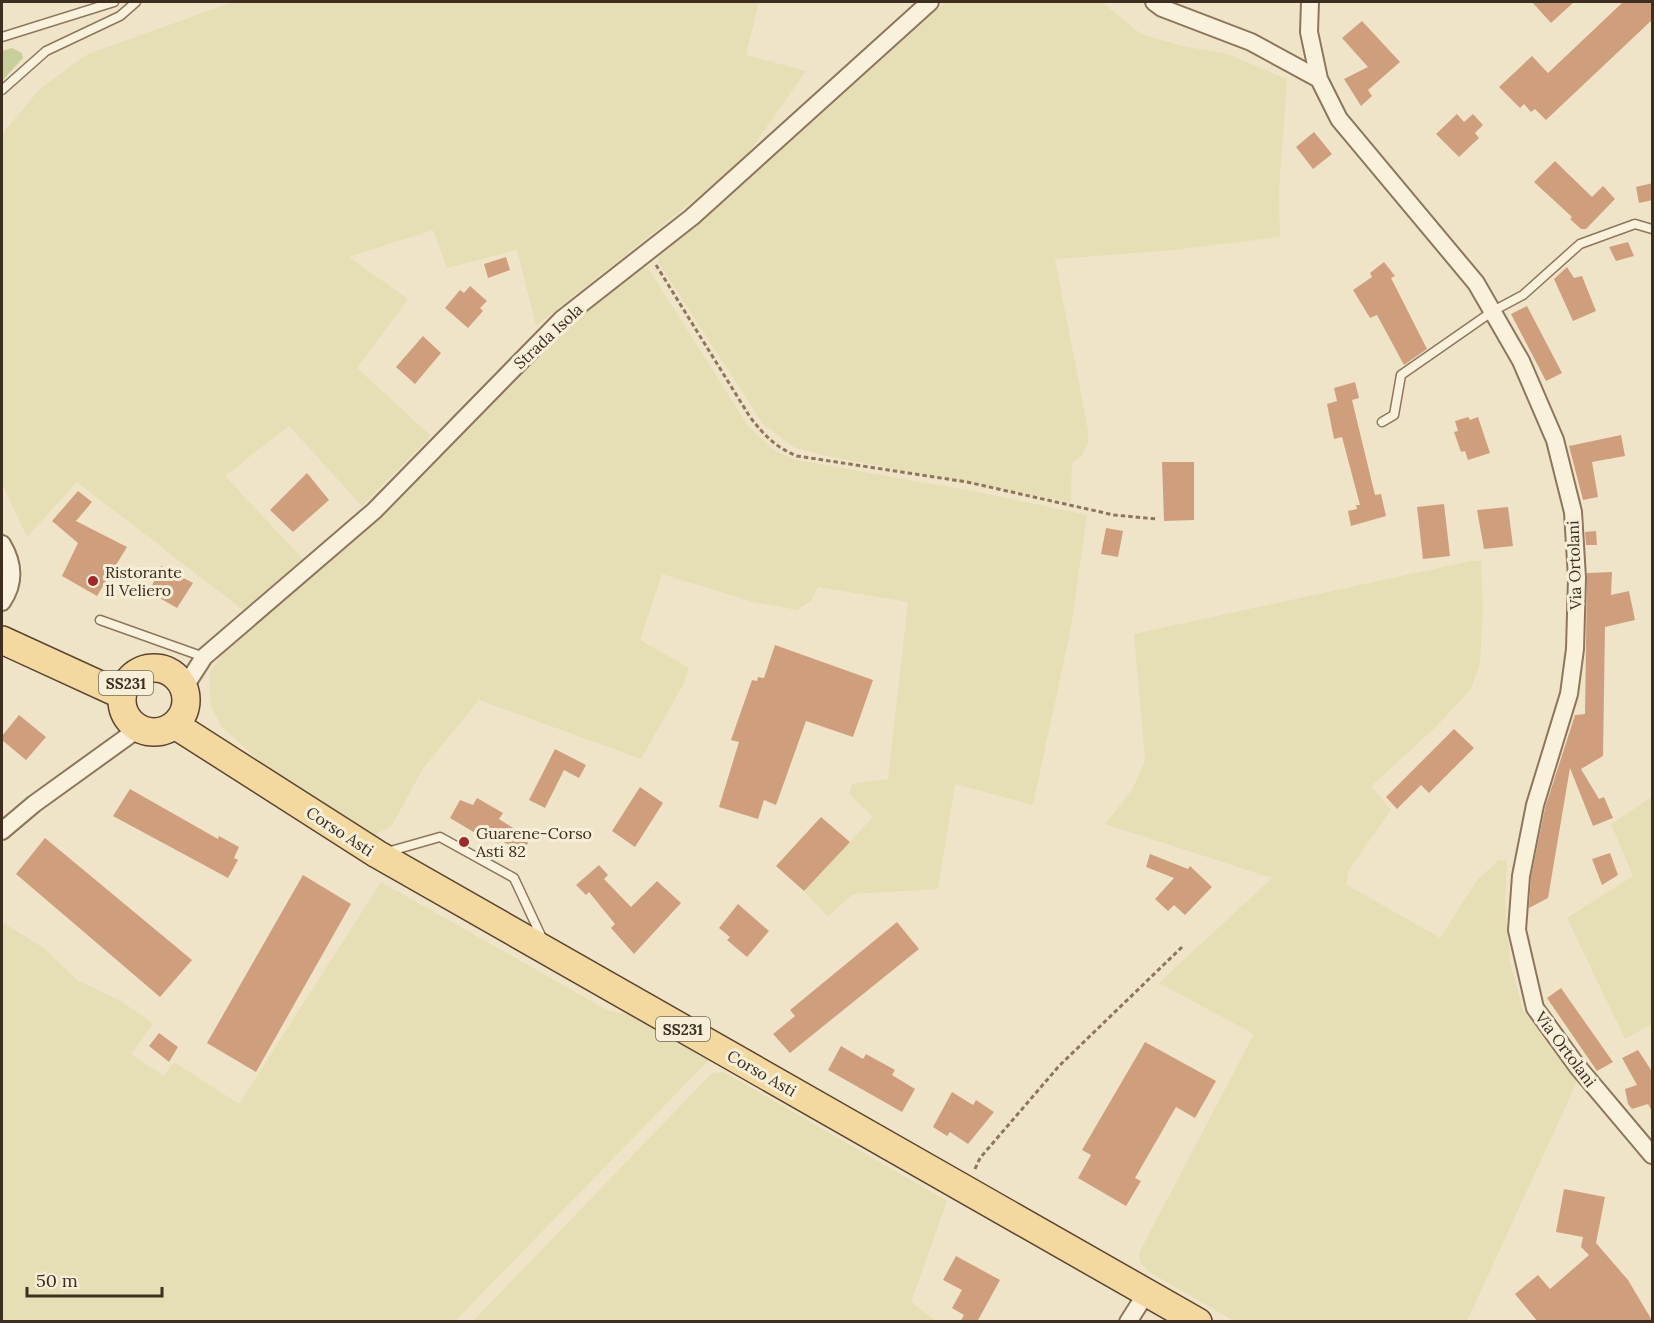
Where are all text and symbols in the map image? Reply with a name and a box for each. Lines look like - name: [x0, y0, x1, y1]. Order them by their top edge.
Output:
- street label: Strada Isola: [509, 299, 587, 373]
- street label: Via Ortolani: [1562, 520, 1586, 611]
- place label: Ristorante Il Veliero: [105, 562, 182, 600]
- marker: Ristorante Il Veliero: [86, 574, 100, 588]
- road number: SS231: [99, 671, 153, 695]
- street label: Corso Asti: [302, 802, 378, 860]
- place label: Guarene-Corso Asti 82: [475, 823, 592, 861]
- marker: Guarene-Corso Asti 82: [457, 835, 471, 849]
- street label: Via Ortolani: [1531, 1007, 1601, 1091]
- road number: SS231: [656, 1017, 710, 1041]
- street label: Corso Asti: [724, 1045, 800, 1101]
- scale bar: [27, 1260, 162, 1298]
- text: 50 m: [36, 1269, 78, 1292]

